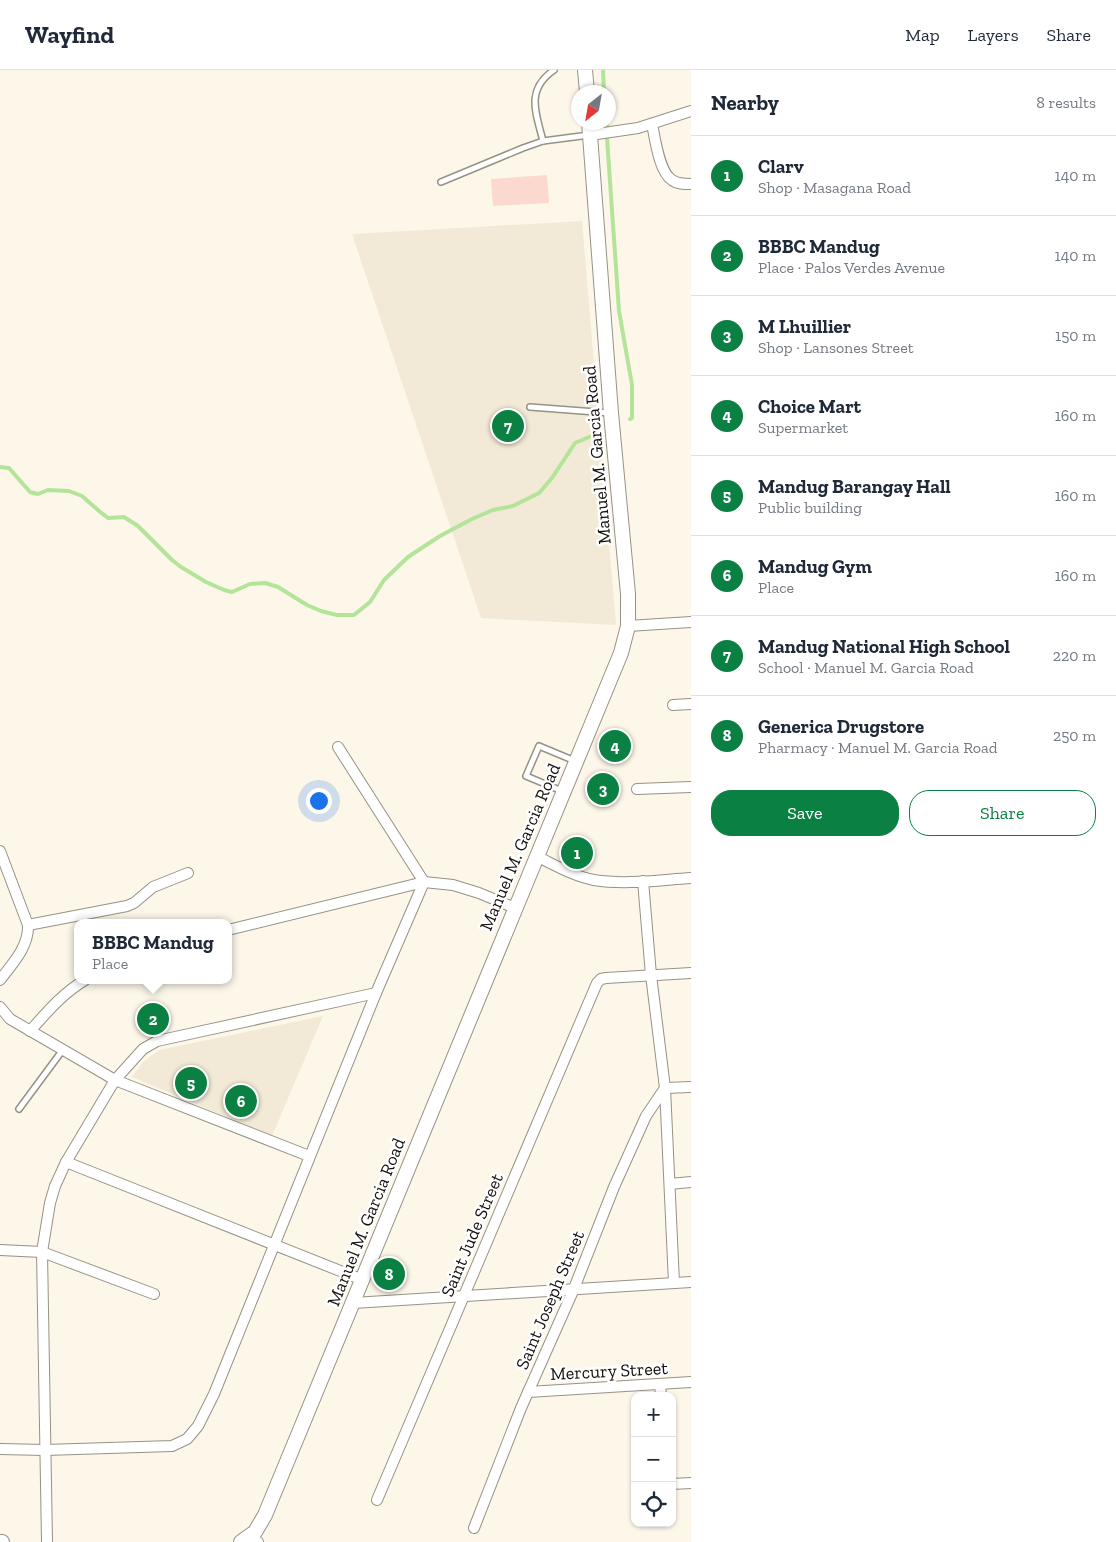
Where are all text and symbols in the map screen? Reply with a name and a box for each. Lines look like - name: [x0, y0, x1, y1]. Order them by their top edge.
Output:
- text: Wayfind: [25, 20, 114, 49]
- text: Map: [905, 24, 940, 46]
- text: Layers: [968, 24, 1019, 46]
- text: Share: [1047, 24, 1091, 46]
- north arrow: [571, 85, 616, 130]
- text: Nearby: [711, 90, 779, 115]
- text: 8 results: [1036, 93, 1096, 112]
- text: Clarv: [758, 155, 804, 178]
- text: 1: [724, 166, 730, 185]
- text: 140 m: [1055, 166, 1096, 185]
- text: Shop · Masagana Road: [758, 178, 911, 197]
- text: BBBC Mandug: [758, 235, 880, 258]
- text: 2: [723, 246, 731, 265]
- text: 140 m: [1055, 246, 1096, 265]
- text: Place · Palos Verdes Avenue: [758, 258, 945, 277]
- text: M Lhuillier: [758, 315, 851, 338]
- text: 3: [723, 326, 731, 345]
- text: 150 m: [1055, 326, 1096, 345]
- text: Shop · Lansones Street: [758, 338, 914, 357]
- street label: Manuel M. Garcia Road: [578, 365, 616, 545]
- text: Choice Mart: [758, 395, 861, 418]
- text: 4: [722, 406, 732, 425]
- text: 160 m: [1055, 406, 1096, 425]
- pin: 7: [492, 407, 524, 445]
- text: Supermarket: [758, 418, 848, 437]
- text: Mandug Barangay Hall: [758, 475, 951, 498]
- text: 5: [723, 486, 731, 505]
- text: 160 m: [1055, 486, 1096, 505]
- text: Public building: [758, 498, 862, 517]
- text: Mandug Gym: [758, 555, 872, 578]
- text: 6: [723, 566, 731, 585]
- text: 160 m: [1055, 566, 1096, 585]
- text: Place: [758, 578, 794, 597]
- text: Mandug National High School: [758, 635, 1010, 658]
- text: 7: [723, 646, 731, 665]
- text: 220 m: [1053, 646, 1096, 665]
- text: School · Manuel M. Garcia Road: [758, 658, 974, 677]
- text: Generica Drugstore: [758, 715, 924, 738]
- text: 8: [723, 726, 731, 745]
- text: 250 m: [1053, 726, 1096, 745]
- pin: 4: [599, 727, 631, 765]
- text: Pharmacy · Manuel M. Garcia Road: [758, 738, 998, 757]
- street label: Manuel M. Garcia Road: [475, 760, 565, 934]
- pin: 3: [587, 770, 619, 808]
- your location: [306, 788, 332, 814]
- button: Save: [711, 790, 899, 836]
- button: Share: [909, 790, 1096, 836]
- pin: 1: [561, 834, 593, 872]
- popup: [74, 919, 232, 984]
- text: BBBC Mandug: [92, 931, 214, 954]
- text: Place: [92, 954, 128, 973]
- pin: 2: [137, 1000, 169, 1038]
- pin: 5: [175, 1064, 207, 1102]
- pin: 6: [225, 1082, 257, 1120]
- street label: Manuel M. Garcia Road: [322, 1135, 410, 1309]
- street label: Saint Jude Street: [436, 1170, 508, 1300]
- street label: Saint Joseph Street: [511, 1227, 589, 1373]
- pin: 8: [373, 1255, 405, 1293]
- street label: Mercury Street: [550, 1357, 669, 1385]
- map controls: [631, 1392, 676, 1527]
- button: +: [631, 1392, 676, 1437]
- button: −: [631, 1437, 676, 1482]
- button: locate: [631, 1482, 676, 1527]

